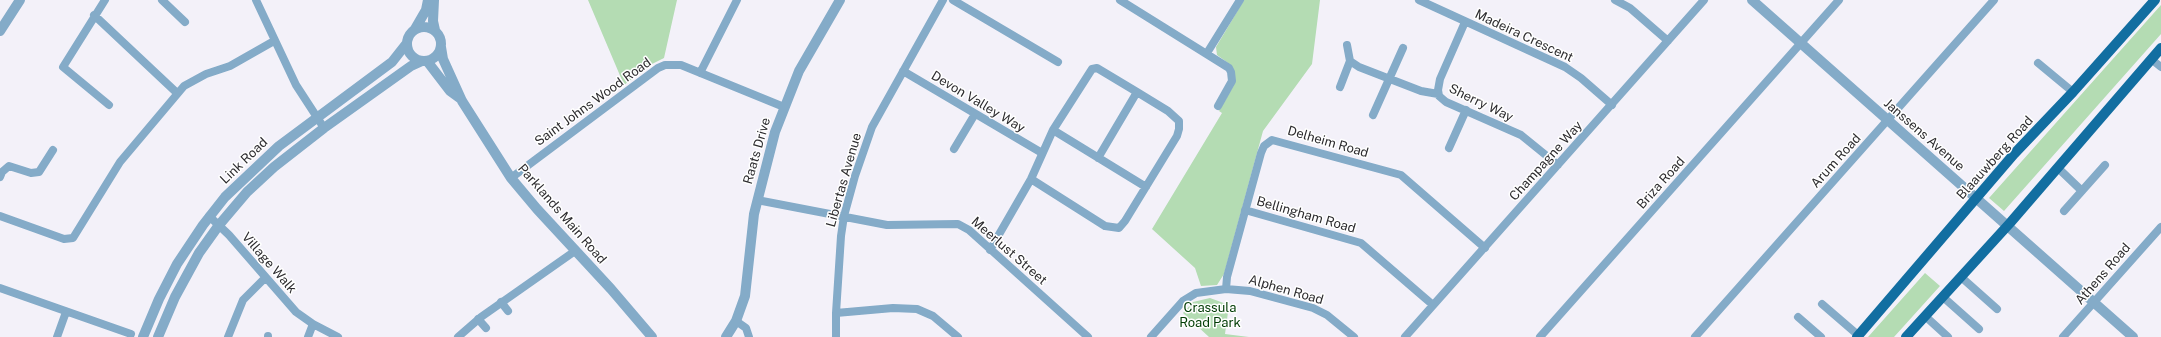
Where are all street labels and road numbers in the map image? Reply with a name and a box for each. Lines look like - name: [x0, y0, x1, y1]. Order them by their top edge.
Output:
- street label: Madeira Crescent: [1472, 6, 1576, 66]
- street label: Saint Johns Wood Road: [532, 55, 654, 149]
- street label: Devon Valley Way: [928, 68, 1028, 136]
- street label: Sherry Way: [1446, 81, 1516, 125]
- street label: Janssens Avenue: [1880, 96, 1968, 174]
- street label: Blaauwberg Road: [1954, 113, 2036, 203]
- street label: Raats Drive: [740, 116, 774, 186]
- street label: Champagne Way: [1506, 118, 1586, 204]
- street label: Delheim Road: [1286, 123, 1370, 161]
- street label: Libertas Avenue: [823, 131, 865, 229]
- street label: Arum Road: [1808, 131, 1864, 191]
- street label: Link Road: [217, 135, 271, 187]
- street label: Briza Road: [1634, 154, 1688, 212]
- street label: Parklands Main Road: [514, 161, 610, 267]
- street label: Bellingham Road: [1255, 193, 1357, 237]
- street label: Meerlust Street: [968, 214, 1050, 288]
- street label: Village Walk: [238, 229, 300, 297]
- street label: Athens Road: [2072, 240, 2134, 308]
- street label: Alphen Road: [1247, 272, 1325, 308]

